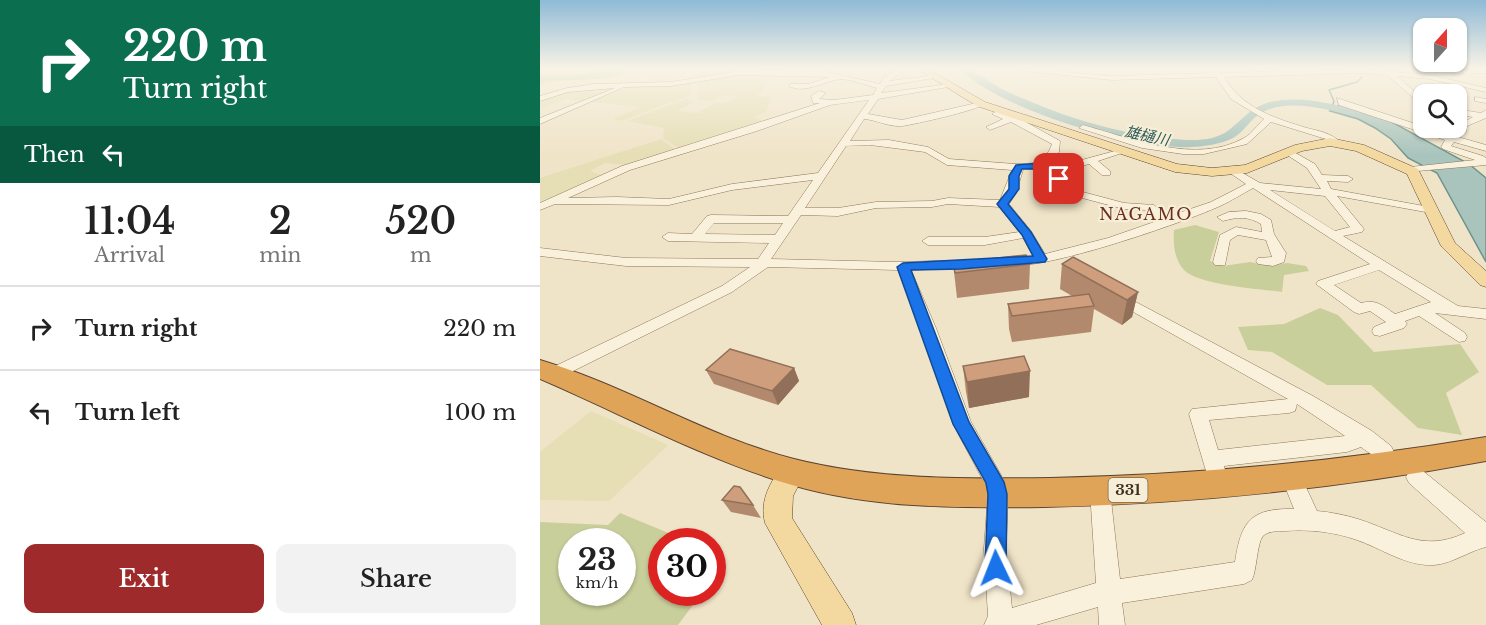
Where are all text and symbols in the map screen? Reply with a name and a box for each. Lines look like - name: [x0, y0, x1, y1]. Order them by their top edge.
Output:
- north arrow: [1413, 18, 1467, 72]
- map controls: [1413, 18, 1467, 138]
- text: 220 m: [123, 20, 267, 72]
- icon: right: [24, 24, 102, 102]
- text: Turn right: [123, 72, 267, 105]
- button: search: [1413, 84, 1467, 138]
- water label: 雄樋川: [1123, 122, 1173, 150]
- icon: left: [97, 138, 130, 171]
- text: Then: [24, 141, 85, 168]
- pin: [1033, 153, 1084, 204]
- icon: arrive: [1042, 162, 1075, 195]
- text: 11:04: [84, 199, 175, 244]
- text: 2: [269, 199, 292, 244]
- text: 520: [385, 199, 456, 244]
- district label: NAGAMO: [1099, 204, 1193, 224]
- text: Arrival: [94, 243, 165, 267]
- text: min: [259, 243, 301, 267]
- text: m: [410, 243, 431, 267]
- icon: right: [24, 312, 57, 345]
- text: Turn right: [75, 315, 197, 342]
- text: 220 m: [443, 315, 516, 342]
- icon: left: [24, 396, 57, 429]
- text: Turn left: [75, 399, 180, 426]
- text: 100 m: [445, 399, 516, 426]
- road number: 331: [1108, 478, 1148, 502]
- speed limit sign: 30: [648, 528, 726, 606]
- position arrow: [964, 536, 1028, 600]
- text: 23: [578, 541, 616, 578]
- button: Exit: [24, 544, 264, 613]
- button: Share: [276, 544, 516, 613]
- text: km/h: [576, 573, 618, 592]

